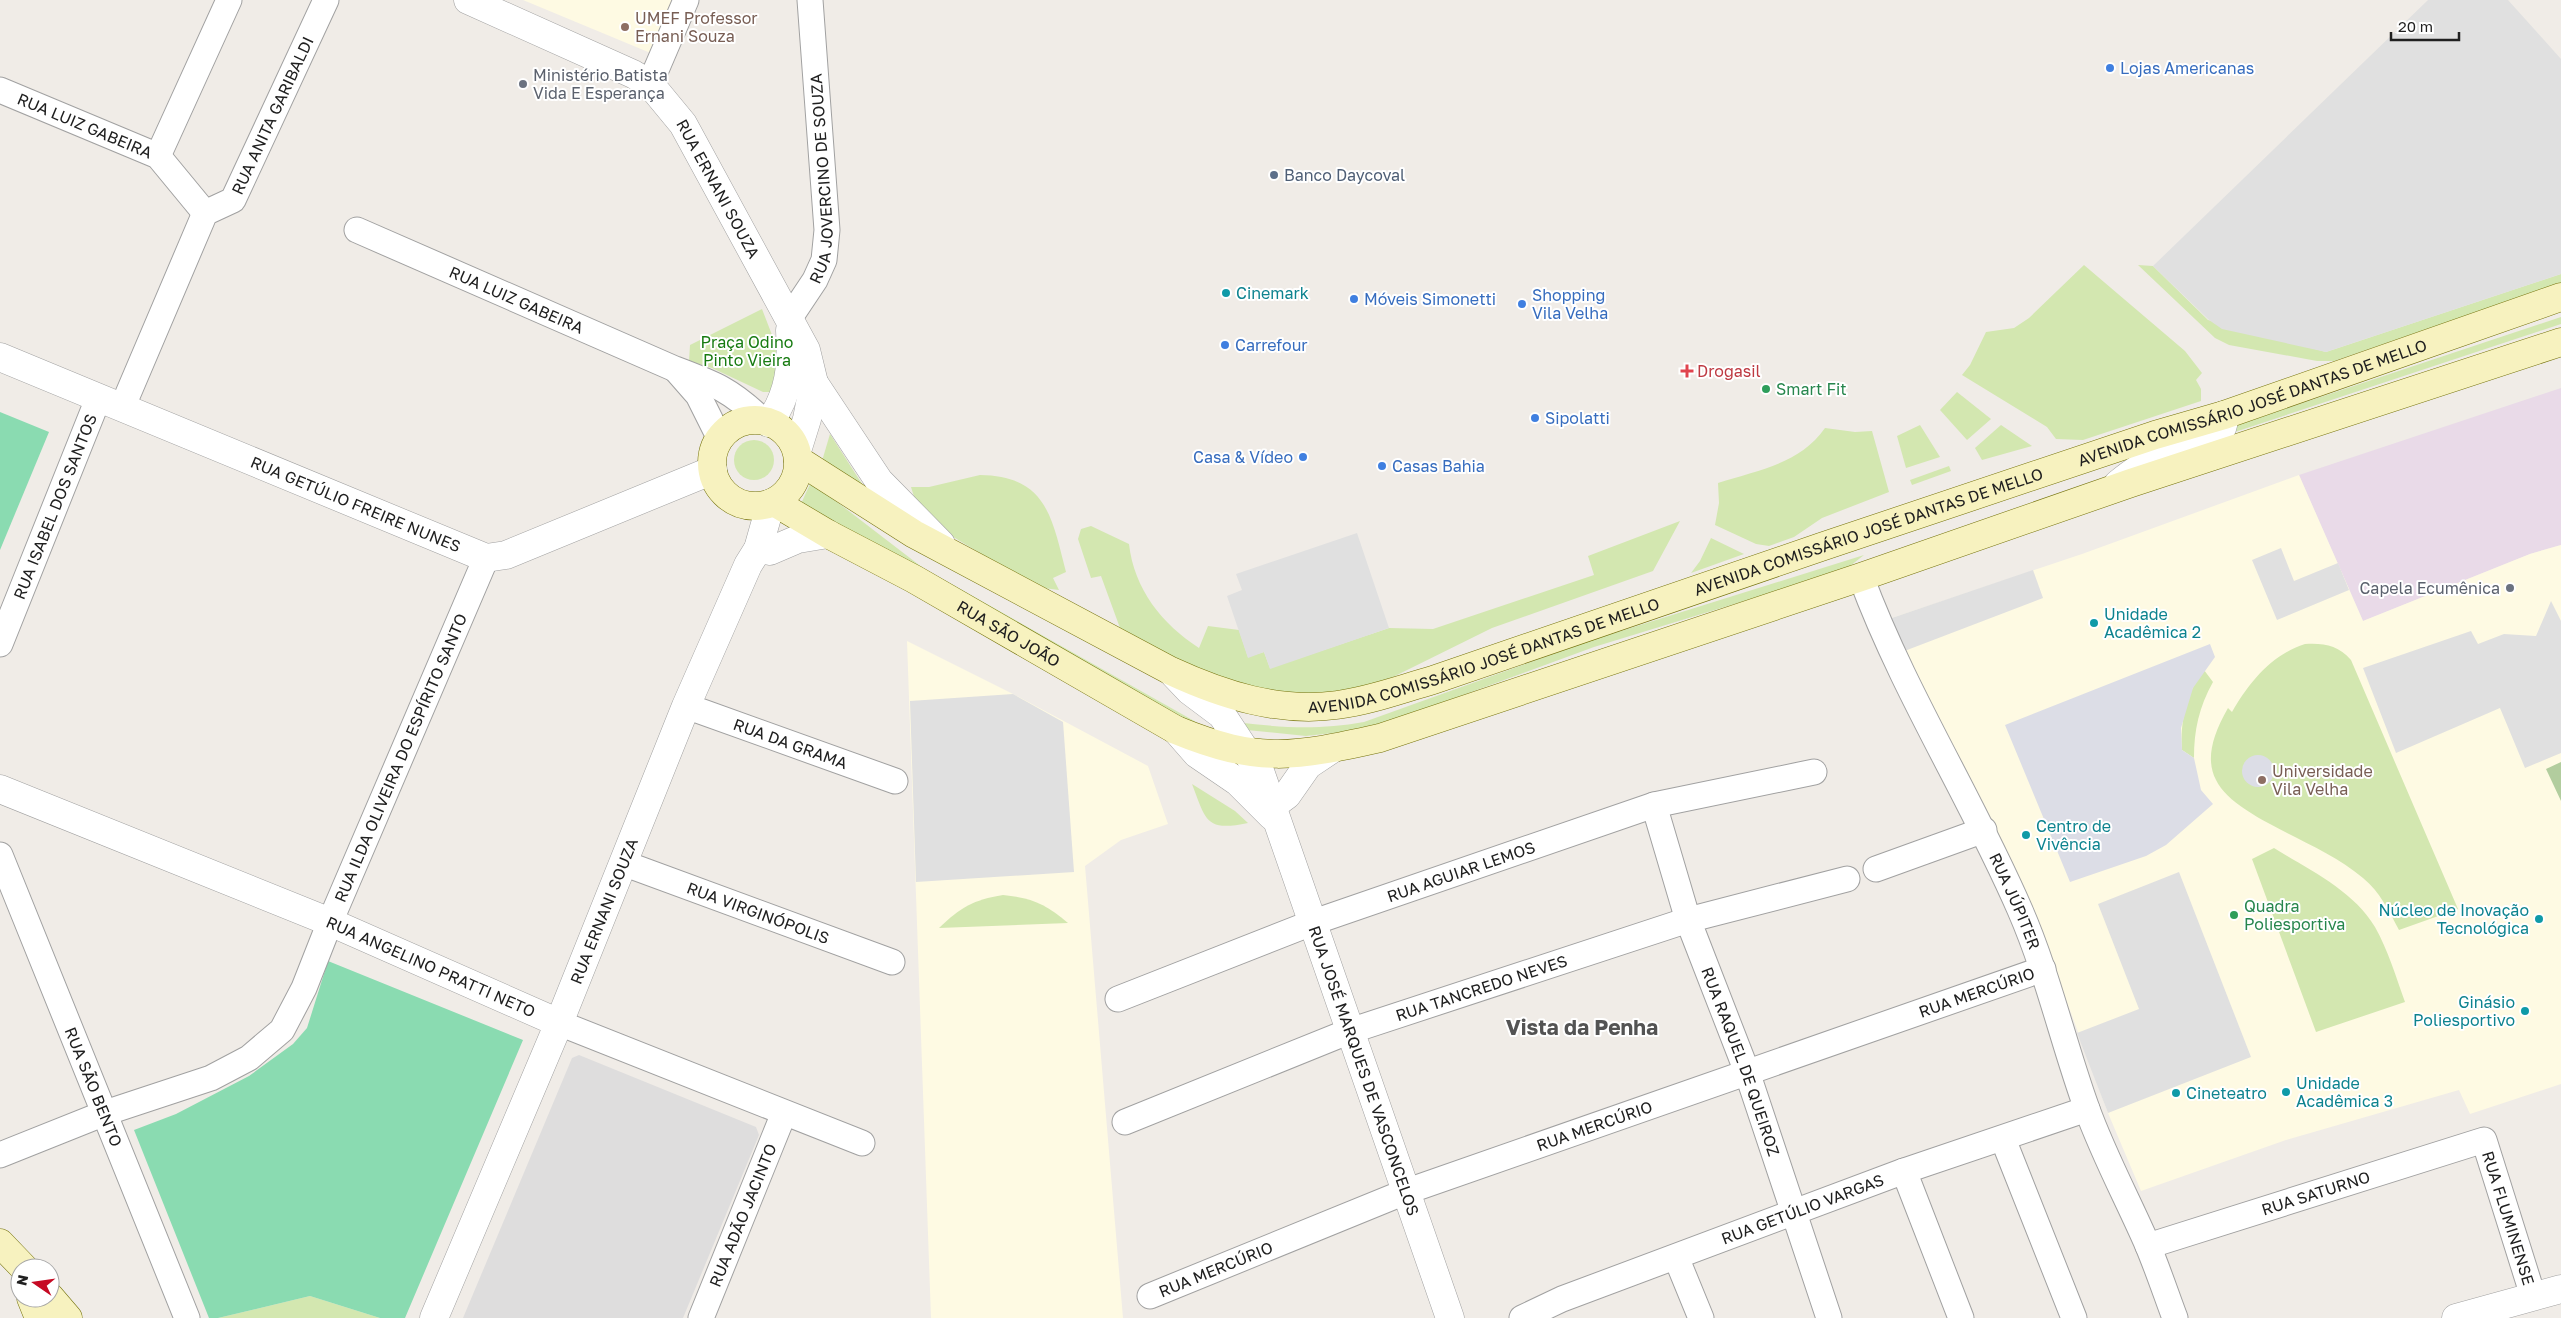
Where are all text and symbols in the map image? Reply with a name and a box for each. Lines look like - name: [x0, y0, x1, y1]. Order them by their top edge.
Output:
- place label: UMEF Professor Ernani Souza: [635, 8, 757, 46]
- scale bar: [2391, 10, 2458, 42]
- text: 20 m: [2398, 17, 2433, 35]
- marker: UMEF Professor Ernani Souza: [619, 21, 631, 33]
- street label: RUA ANITA GARIBALDI: [227, 33, 318, 198]
- place label: Lojas Americanas: [2120, 58, 2254, 78]
- marker: Lojas Americanas: [2104, 62, 2116, 74]
- place label: Ministério Batista Vida E Esperança: [533, 65, 668, 103]
- street label: RUA JOVERCINO DE SOUZA: [805, 73, 837, 287]
- marker: Ministério Batista Vida E Esperança: [517, 78, 529, 90]
- street label: RUA LUIZ GABEIRA: [14, 88, 156, 163]
- street label: RUA ERNANI SOUZA: [672, 116, 764, 262]
- place label: Banco Daycoval: [1284, 165, 1405, 185]
- marker: Banco Daycoval: [1268, 169, 1280, 181]
- street label: RUA LUIZ GABEIRA: [446, 262, 587, 338]
- place label: Cinemark: [1236, 283, 1309, 303]
- place label: Shopping Vila Velha: [1532, 285, 1608, 323]
- marker: Cinemark: [1220, 287, 1232, 299]
- place label: Móveis Simonetti: [1364, 289, 1496, 309]
- marker: Móveis Simonetti: [1348, 293, 1360, 305]
- marker: Shopping Vila Velha: [1516, 298, 1528, 310]
- park label: Praça Odino Pinto Vieira: [701, 332, 793, 370]
- place label: Carrefour: [1235, 335, 1308, 355]
- street label: AVENIDA COMISSÁRIO JOSÉ DANTAS DE MELLO: [2075, 335, 2430, 470]
- marker: Carrefour: [1219, 339, 1231, 351]
- place label: Drogasil: [1697, 361, 1761, 381]
- marker: Drogasil: [1681, 365, 1693, 377]
- place label: Smart Fit: [1776, 379, 1847, 399]
- marker: Smart Fit: [1760, 383, 1772, 395]
- place label: Sipolatti: [1545, 408, 1610, 428]
- street label: RUA ISABEL DOS SANTOS: [9, 411, 101, 602]
- marker: Sipolatti: [1529, 412, 1541, 424]
- place label: Casa & Vídeo: [1193, 447, 1293, 467]
- marker: Casa & Vídeo: [1297, 451, 1309, 463]
- street label: RUA GETÚLIO FREIRE NUNES: [248, 452, 464, 556]
- place label: Casas Bahia: [1392, 456, 1485, 476]
- marker: Casas Bahia: [1376, 460, 1388, 472]
- street label: AVENIDA COMISSÁRIO JOSÉ DANTAS DE MELLO: [1691, 463, 2045, 600]
- place label: Capela Ecumênica: [2359, 578, 2500, 598]
- marker: Capela Ecumênica: [2504, 582, 2516, 594]
- street label: AVENIDA COMISSÁRIO JOSÉ DANTAS DE MELLO: [1308, 593, 1662, 717]
- street label: RUA SÃO JOÃO: [953, 596, 1064, 671]
- place label: Unidade Acadêmica 2: [2104, 604, 2201, 642]
- street label: RUA ILDA OLIVEIRA DO ESPÍRITO SANTO: [330, 610, 471, 905]
- marker: Unidade Acadêmica 2: [2088, 617, 2100, 629]
- street label: RUA DA GRAMA: [731, 714, 850, 773]
- place label: Universidade Vila Velha: [2272, 761, 2373, 799]
- marker: Universidade Vila Velha: [2256, 774, 2268, 786]
- place label: Centro de Vivência: [2036, 816, 2111, 854]
- marker: Centro de Vivência: [2020, 829, 2032, 841]
- street label: RUA ERNANI SOUZA: [566, 835, 642, 987]
- street label: RUA AGUIAR LEMOS: [1384, 837, 1538, 906]
- street label: RUA JÚPITER: [1985, 849, 2045, 952]
- street label: RUA VIRGINÓPOLIS: [684, 877, 832, 948]
- place label: Quadra Poliesportiva: [2244, 896, 2345, 934]
- place label: Núcleo de Inovação Tecnológica: [2378, 900, 2529, 938]
- marker: Quadra Poliesportiva: [2228, 909, 2240, 921]
- street label: RUA ANGELINO PRATTI NETO: [323, 912, 539, 1021]
- marker: Núcleo de Inovação Tecnológica: [2533, 913, 2545, 925]
- street label: RUA JOSÉ MARQUES DE VASCONCELOS: [1304, 923, 1424, 1218]
- street label: RUA TANCREDO NEVES: [1393, 950, 1570, 1025]
- street label: RUA MERCÚRIO: [1916, 963, 2037, 1022]
- street label: RUA RAQUEL DE QUEIROZ: [1697, 964, 1784, 1159]
- place label: Ginásio Poliesportivo: [2413, 992, 2515, 1030]
- marker: Ginásio Poliesportivo: [2519, 1005, 2531, 1017]
- district label: Vista da Penha: [1506, 1014, 1658, 1040]
- street label: RUA SÃO BENTO: [61, 1024, 127, 1150]
- place label: Unidade Acadêmica 3: [2296, 1073, 2393, 1111]
- place label: Cineteatro: [2186, 1083, 2267, 1103]
- marker: Unidade Acadêmica 3: [2280, 1086, 2292, 1098]
- marker: Cineteatro: [2170, 1087, 2182, 1099]
- street label: RUA MERCÚRIO: [1534, 1096, 1655, 1155]
- street label: RUA ADÃO JACINTO: [705, 1140, 781, 1290]
- street label: RUA FLUMINENSE: [2478, 1148, 2539, 1287]
- street label: RUA SATURNO: [2259, 1167, 2373, 1220]
- street label: RUA GETÚLIO VARGAS: [1718, 1169, 1887, 1249]
- street label: RUA MERCÚRIO: [1156, 1237, 1276, 1301]
- north arrow: [10, 1258, 60, 1308]
- text: N: [12, 1273, 31, 1287]

